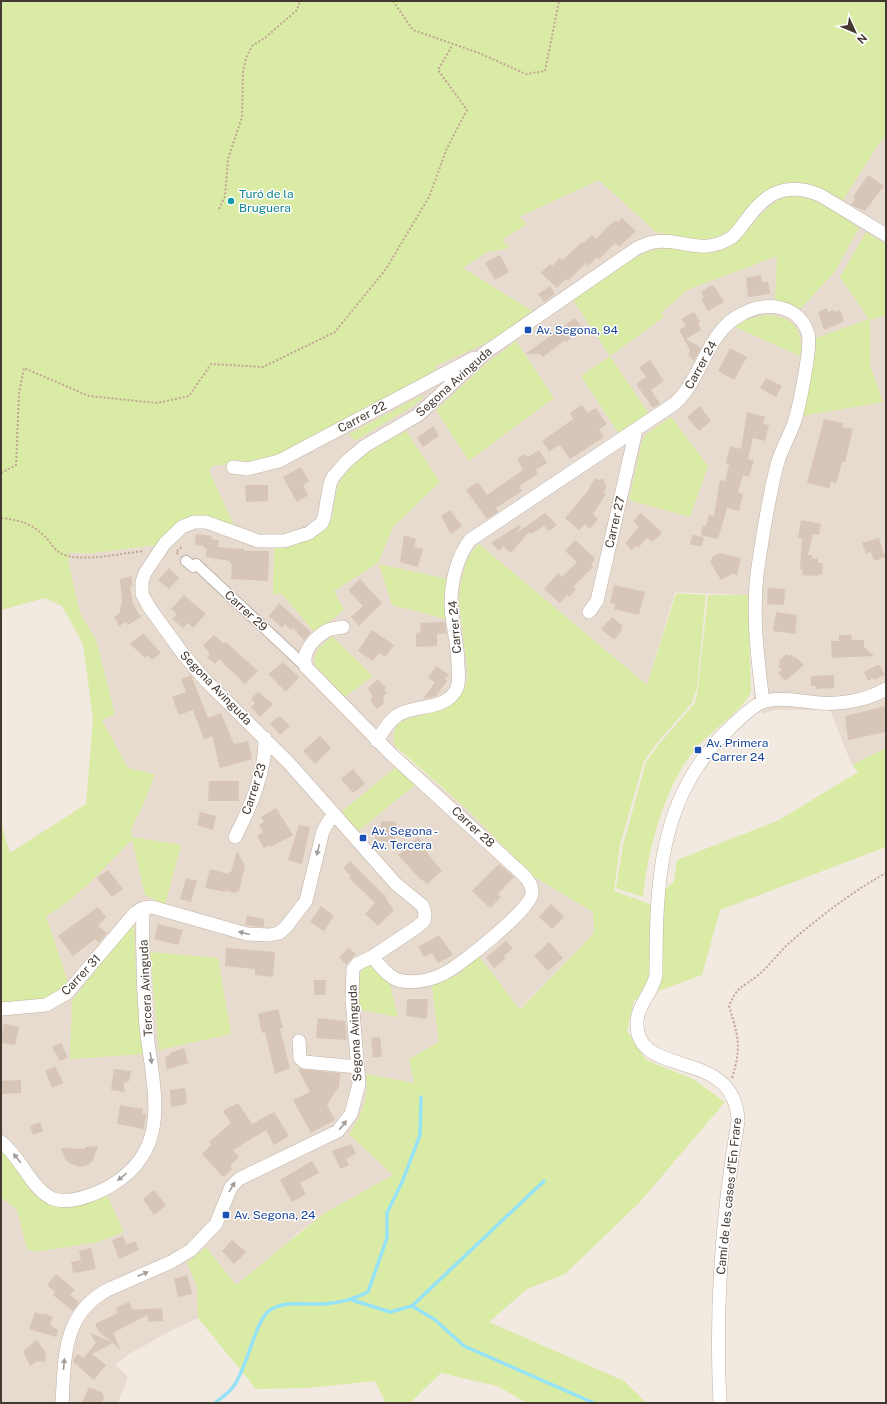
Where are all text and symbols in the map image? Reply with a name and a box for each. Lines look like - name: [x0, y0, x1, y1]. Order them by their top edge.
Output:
- north arrow: [835, 12, 875, 52]
- text: N: [855, 32, 869, 46]
- place label: Turó de la Bruguera: [239, 187, 294, 215]
- marker: Turó de la Bruguera: [226, 196, 236, 206]
- place label: Av. Segona, 94: [536, 323, 618, 337]
- marker: Av. Segona, 94: [523, 325, 533, 335]
- street label: Carrer 24: [682, 338, 720, 392]
- street label: Segona Avinguda: [413, 344, 495, 420]
- street label: Carrer 22: [335, 398, 389, 436]
- street label: Carrer 27: [602, 495, 628, 549]
- street label: Carrer 29: [222, 588, 270, 634]
- street label: Carrer 24: [446, 599, 464, 654]
- street label: Segona Avinguda: [177, 648, 255, 728]
- place label: Av. Primera - Carrer 24: [706, 736, 768, 764]
- marker: Av. Primera - Carrer 24: [693, 745, 703, 755]
- street label: Carrer 23: [239, 762, 269, 816]
- street label: Carrer 28: [449, 804, 497, 850]
- place label: Av. Segona - Av. Tercera: [371, 824, 438, 852]
- marker: Av. Segona - Av. Tercera: [358, 833, 368, 843]
- one-way arrow: [315, 844, 321, 856]
- one-way arrow: [238, 930, 250, 936]
- street label: Tercera Avinguda: [136, 939, 156, 1037]
- street label: Carrer 31: [59, 952, 103, 998]
- street label: Segona Avinguda: [345, 984, 365, 1082]
- one-way arrow: [148, 1052, 154, 1064]
- street label: Camí de les cases d'En Frare: [714, 1117, 744, 1275]
- one-way arrow: [339, 1119, 348, 1130]
- one-way arrow: [13, 1152, 21, 1163]
- one-way arrow: [116, 1173, 127, 1182]
- one-way arrow: [228, 1181, 235, 1193]
- place label: Av. Segona, 24: [234, 1208, 316, 1222]
- marker: Av. Segona, 24: [221, 1210, 231, 1220]
- one-way arrow: [138, 1270, 150, 1276]
- one-way arrow: [61, 1358, 68, 1370]

